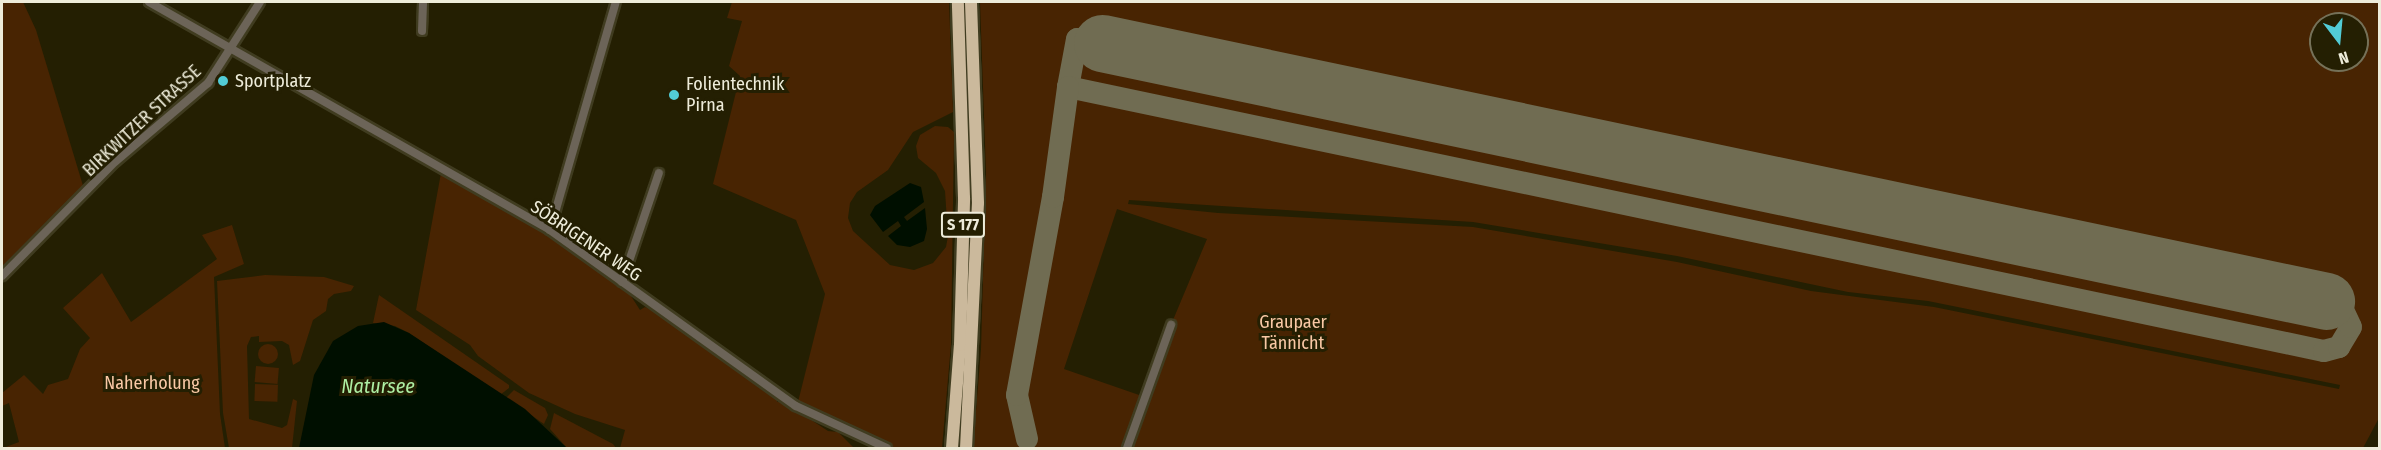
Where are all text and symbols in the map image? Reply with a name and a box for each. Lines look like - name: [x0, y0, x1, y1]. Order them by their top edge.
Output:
- north arrow: [2309, 12, 2369, 72]
- text: N: [2336, 47, 2351, 68]
- street label: BIRKWITZER STRASSE: [79, 61, 205, 181]
- place label: Sportplatz: [235, 70, 311, 92]
- marker: Sportplatz: [216, 74, 230, 88]
- place label: Folientechnik Pirna: [686, 74, 784, 116]
- marker: Folientechnik Pirna: [667, 88, 681, 102]
- street label: SÖBRIGENER WEG: [527, 196, 645, 286]
- road number: S 177: [940, 212, 986, 238]
- park label: Graupaer Tännicht: [1259, 312, 1327, 354]
- park label: Naherholung: [104, 372, 200, 394]
- water label: Natursee: [341, 374, 415, 398]

